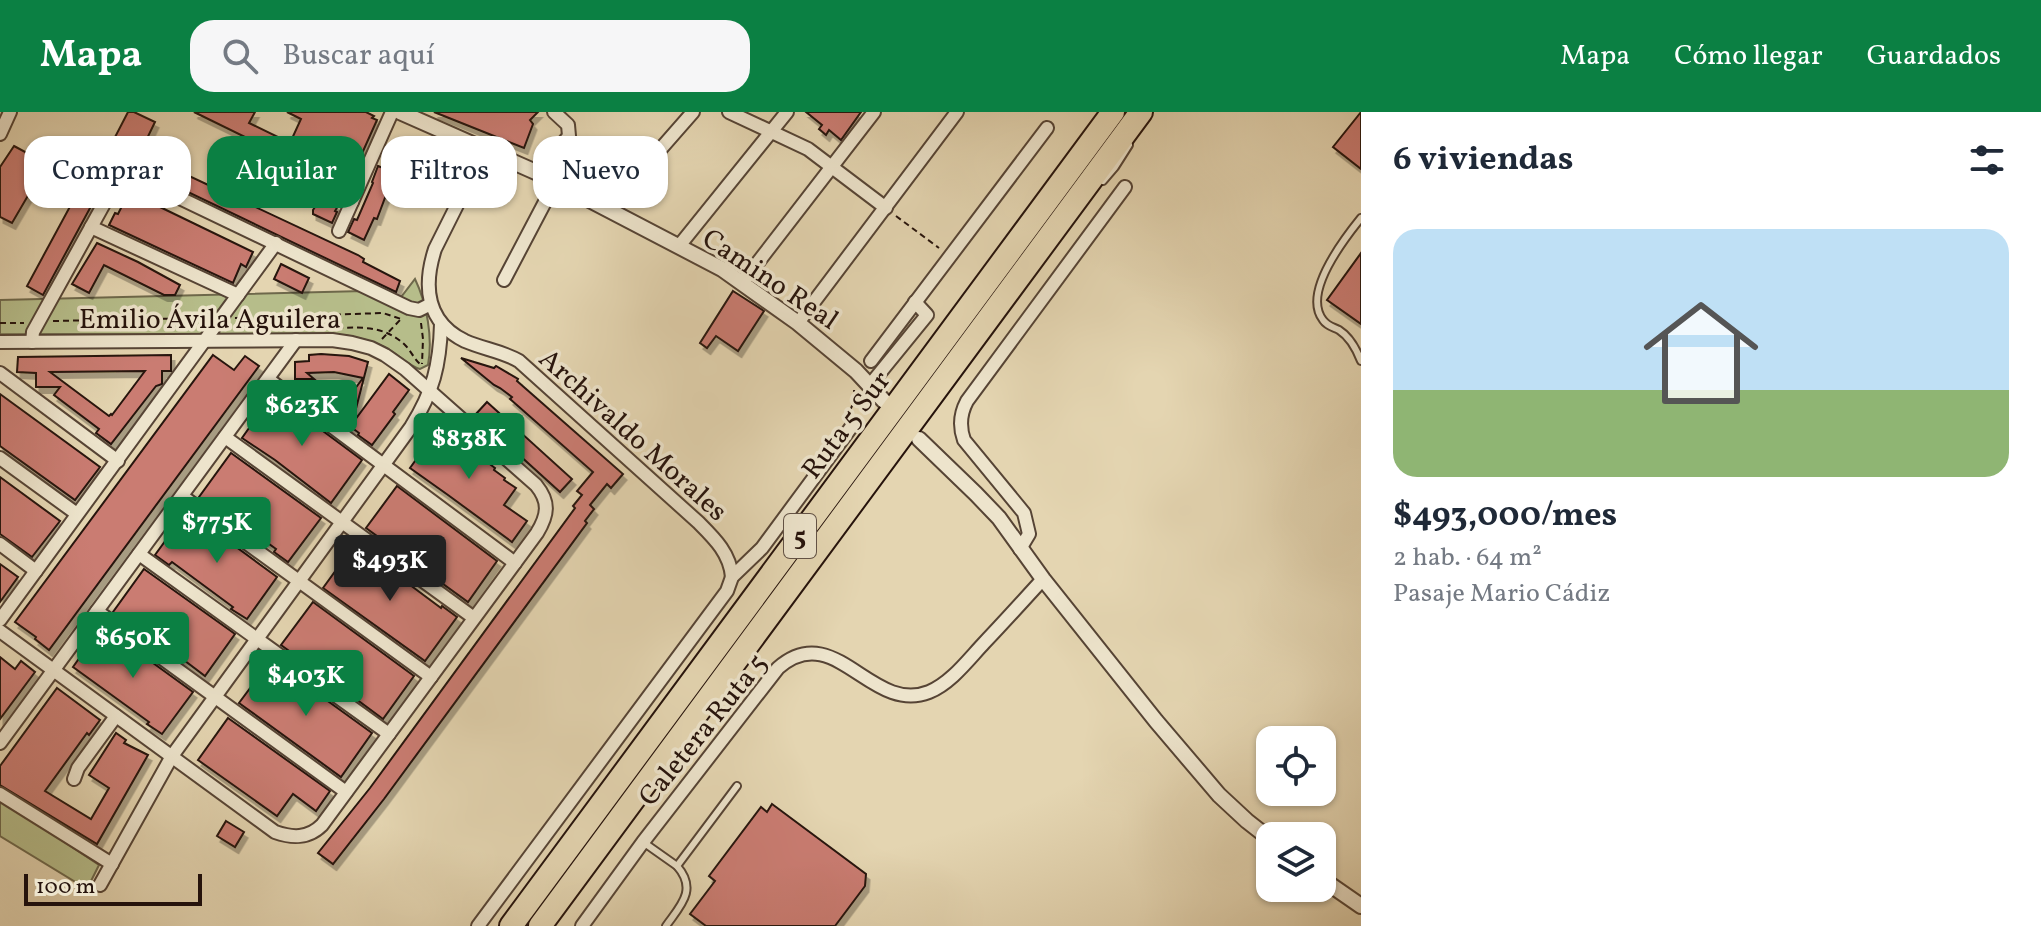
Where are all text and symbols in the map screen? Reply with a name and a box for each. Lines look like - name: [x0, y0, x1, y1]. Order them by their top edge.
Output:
- search box: [190, 20, 750, 92]
- text: Mapa: [40, 30, 142, 83]
- icon: search: [218, 34, 262, 78]
- text: Buscar aquí: [282, 35, 435, 77]
- text: Mapa: [1560, 37, 1630, 76]
- text: Cómo llegar: [1674, 37, 1823, 76]
- text: Guardados: [1867, 37, 2001, 76]
- chip: Comprar: [24, 136, 191, 208]
- chip: Alquilar: [207, 136, 365, 208]
- chip: Filtros: [381, 136, 517, 208]
- chip: Nuevo: [533, 136, 668, 208]
- text: 6 viviendas: [1393, 137, 1574, 184]
- icon: filters: [1965, 138, 2009, 182]
- street label: Camino Real: [694, 220, 846, 340]
- icon: home: [1629, 281, 1773, 425]
- street label: Emilio Ávila Aguilera: [79, 301, 341, 340]
- street label: Archivaldo Morales: [530, 341, 735, 531]
- street label: Ruta 5 Sur: [793, 363, 901, 488]
- pin: $623K: [246, 380, 358, 448]
- text: $623K: [265, 388, 339, 424]
- pin: $838K: [413, 413, 525, 481]
- text: $838K: [432, 421, 506, 457]
- text: $493,000/mes: [1393, 493, 1617, 540]
- pin: $775K: [161, 497, 273, 565]
- text: $775K: [182, 505, 252, 541]
- road number: 5: [784, 514, 816, 558]
- pin: $493K: [334, 535, 446, 603]
- text: 2 hab. · 64 m²: [1393, 540, 1542, 576]
- text: $493K: [352, 543, 428, 579]
- text: Pasaje Mario Cádiz: [1393, 576, 1610, 612]
- pin: $650K: [77, 612, 189, 680]
- text: $650K: [95, 620, 171, 656]
- street label: Caletera Ruta 5: [630, 646, 778, 815]
- pin: $403K: [250, 650, 362, 718]
- text: $403K: [267, 658, 345, 694]
- map controls: [1256, 726, 1336, 902]
- button: locate: [1256, 726, 1336, 806]
- button: layers: [1256, 822, 1336, 902]
- scale bar: [24, 870, 202, 906]
- text: 100 m: [36, 872, 95, 903]

